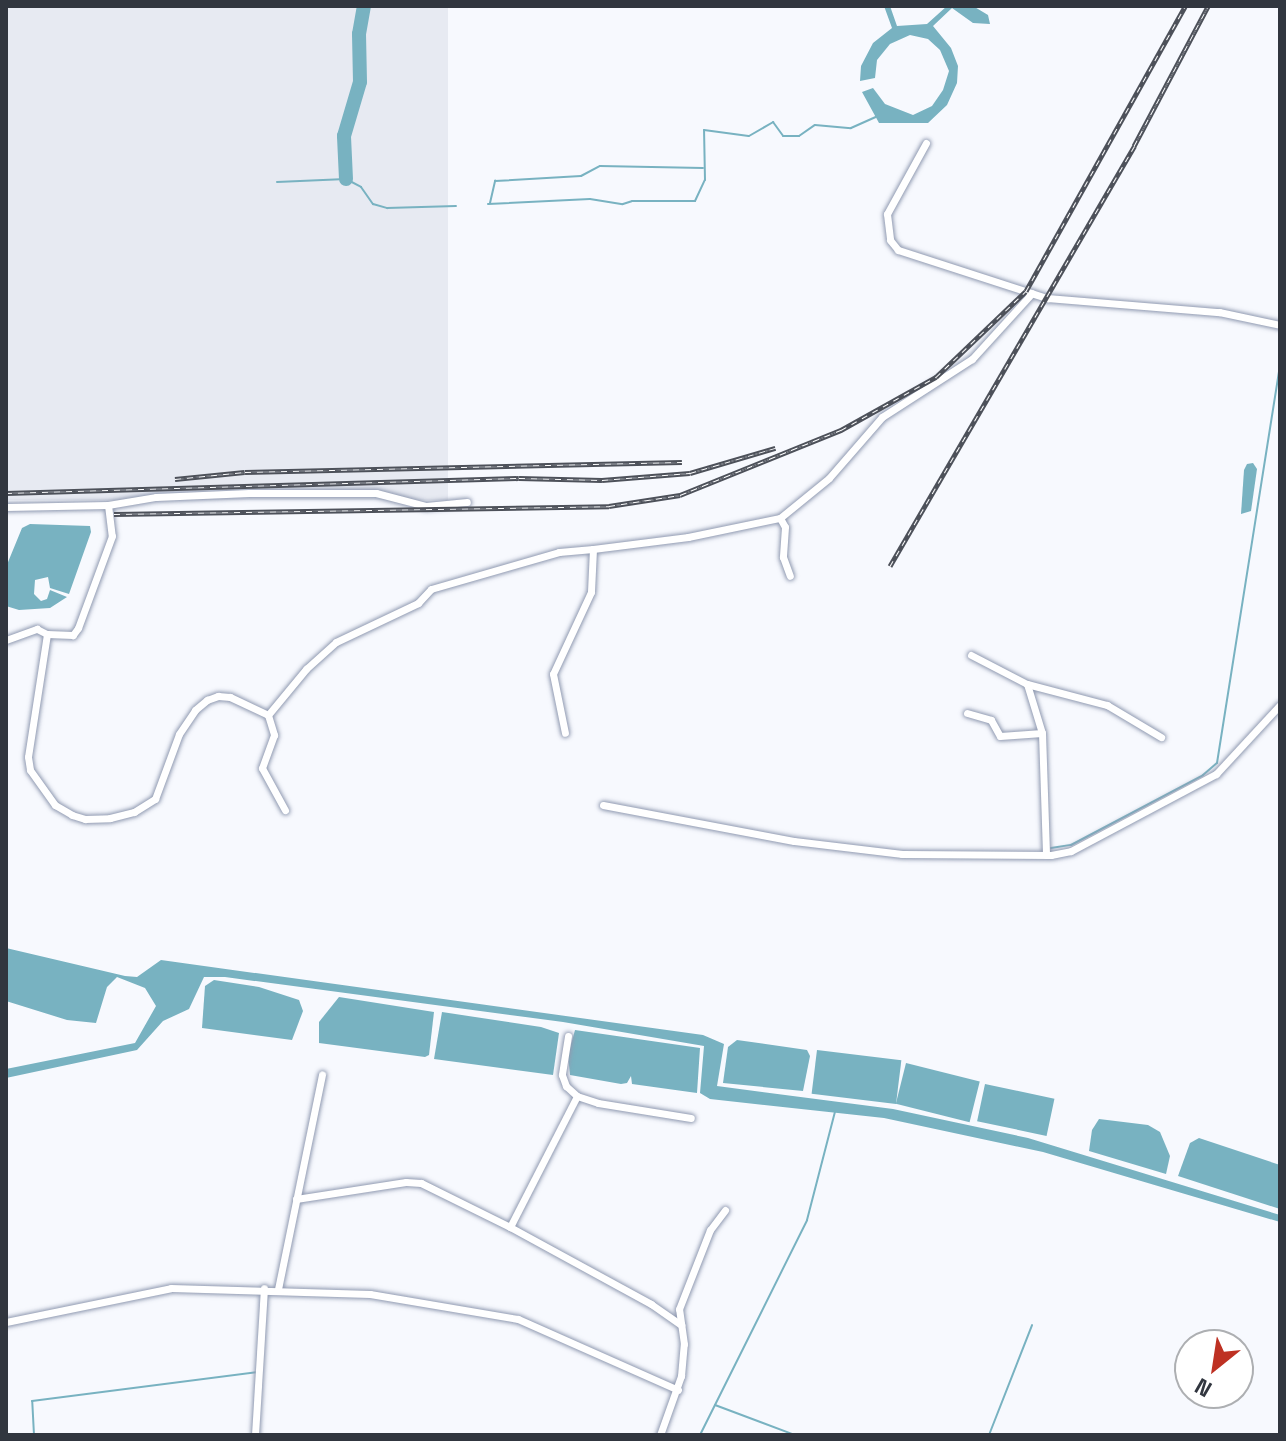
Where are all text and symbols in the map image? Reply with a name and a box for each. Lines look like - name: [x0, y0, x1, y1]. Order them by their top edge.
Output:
- north arrow: [1174, 1329, 1254, 1409]
- text: N: [1190, 1372, 1216, 1404]

